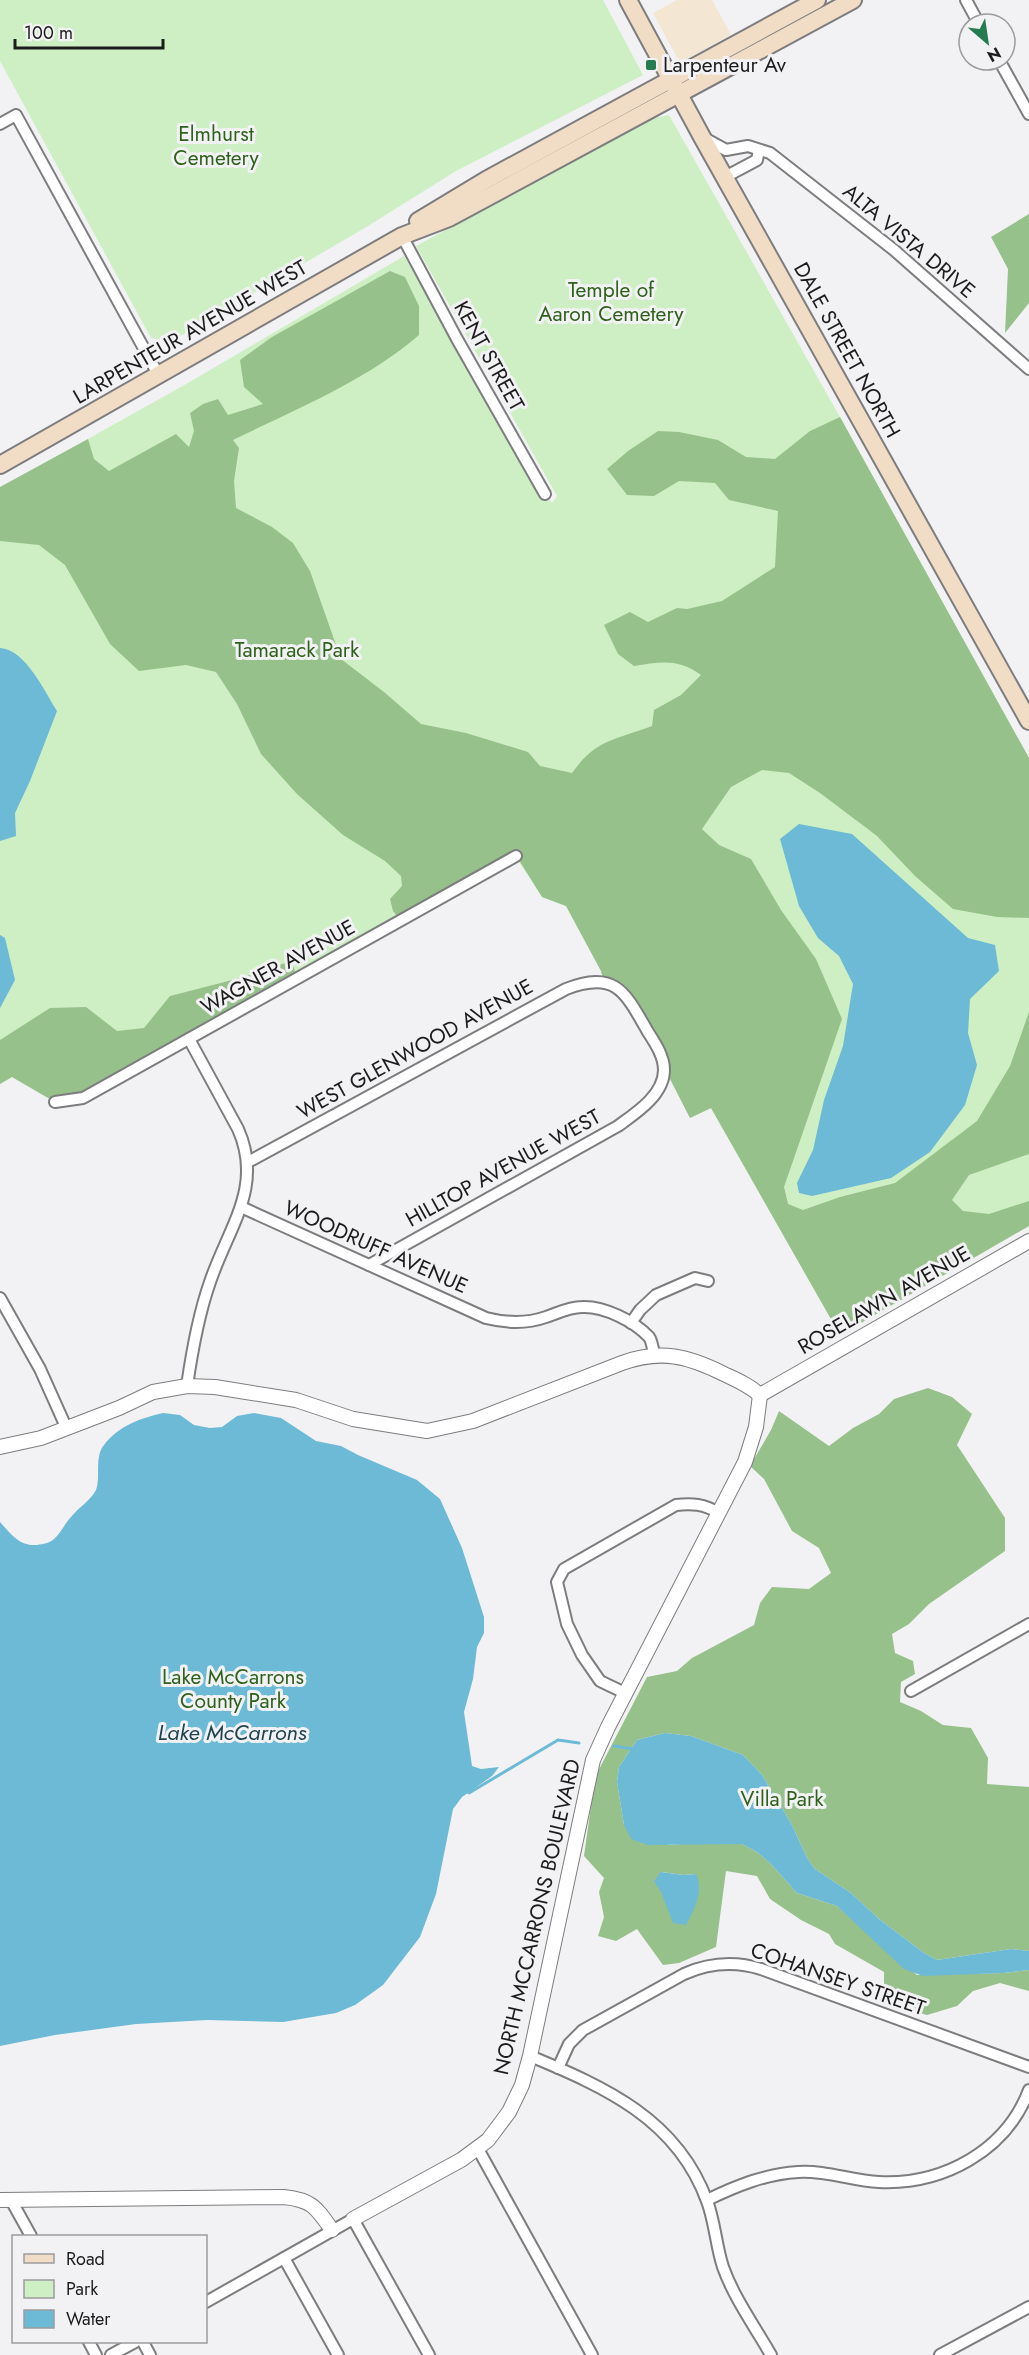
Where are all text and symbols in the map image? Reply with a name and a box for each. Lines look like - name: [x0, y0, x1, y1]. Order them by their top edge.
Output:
- scale bar: [15, 12, 164, 50]
- north arrow: [957, 12, 1017, 72]
- text: 100 m: [24, 20, 73, 46]
- text: N: [983, 42, 1005, 68]
- place label: Larpenteur Av: [663, 50, 787, 80]
- marker: Larpenteur Av: [644, 58, 658, 72]
- park label: Elmhurst Cemetery: [173, 119, 259, 173]
- street label: ALTA VISTA DRIVE: [836, 177, 982, 305]
- street label: LARPENTEUR AVENUE WEST: [67, 252, 313, 411]
- street label: DALE STREET NORTH: [786, 257, 908, 443]
- park label: Temple of Aaron Cemetery: [539, 275, 684, 329]
- street label: KENT STREET: [446, 296, 532, 417]
- park label: Tamarack Park: [235, 635, 360, 665]
- street label: WAGNER AVENUE: [195, 912, 361, 1022]
- street label: WEST GLENWOOD AVENUE: [291, 971, 539, 1127]
- street label: HILLTOP AVENUE WEST: [400, 1102, 606, 1234]
- street label: WOODRUFF AVENUE: [279, 1193, 473, 1301]
- street label: ROSELAWN AVENUE: [792, 1238, 976, 1362]
- park label: Lake McCarrons County Park: [162, 1662, 304, 1716]
- water label: Lake McCarrons: [158, 1716, 307, 1748]
- street label: NORTH MCCARRONS BOULEVARD: [486, 1756, 588, 2078]
- park label: Villa Park: [741, 1784, 824, 1814]
- street label: COHANSEY STREET: [747, 1935, 930, 2023]
- legend: [12, 2235, 207, 2343]
- text: Road: [66, 2246, 105, 2272]
- text: Park: [66, 2276, 98, 2302]
- text: Water: [66, 2306, 111, 2332]

